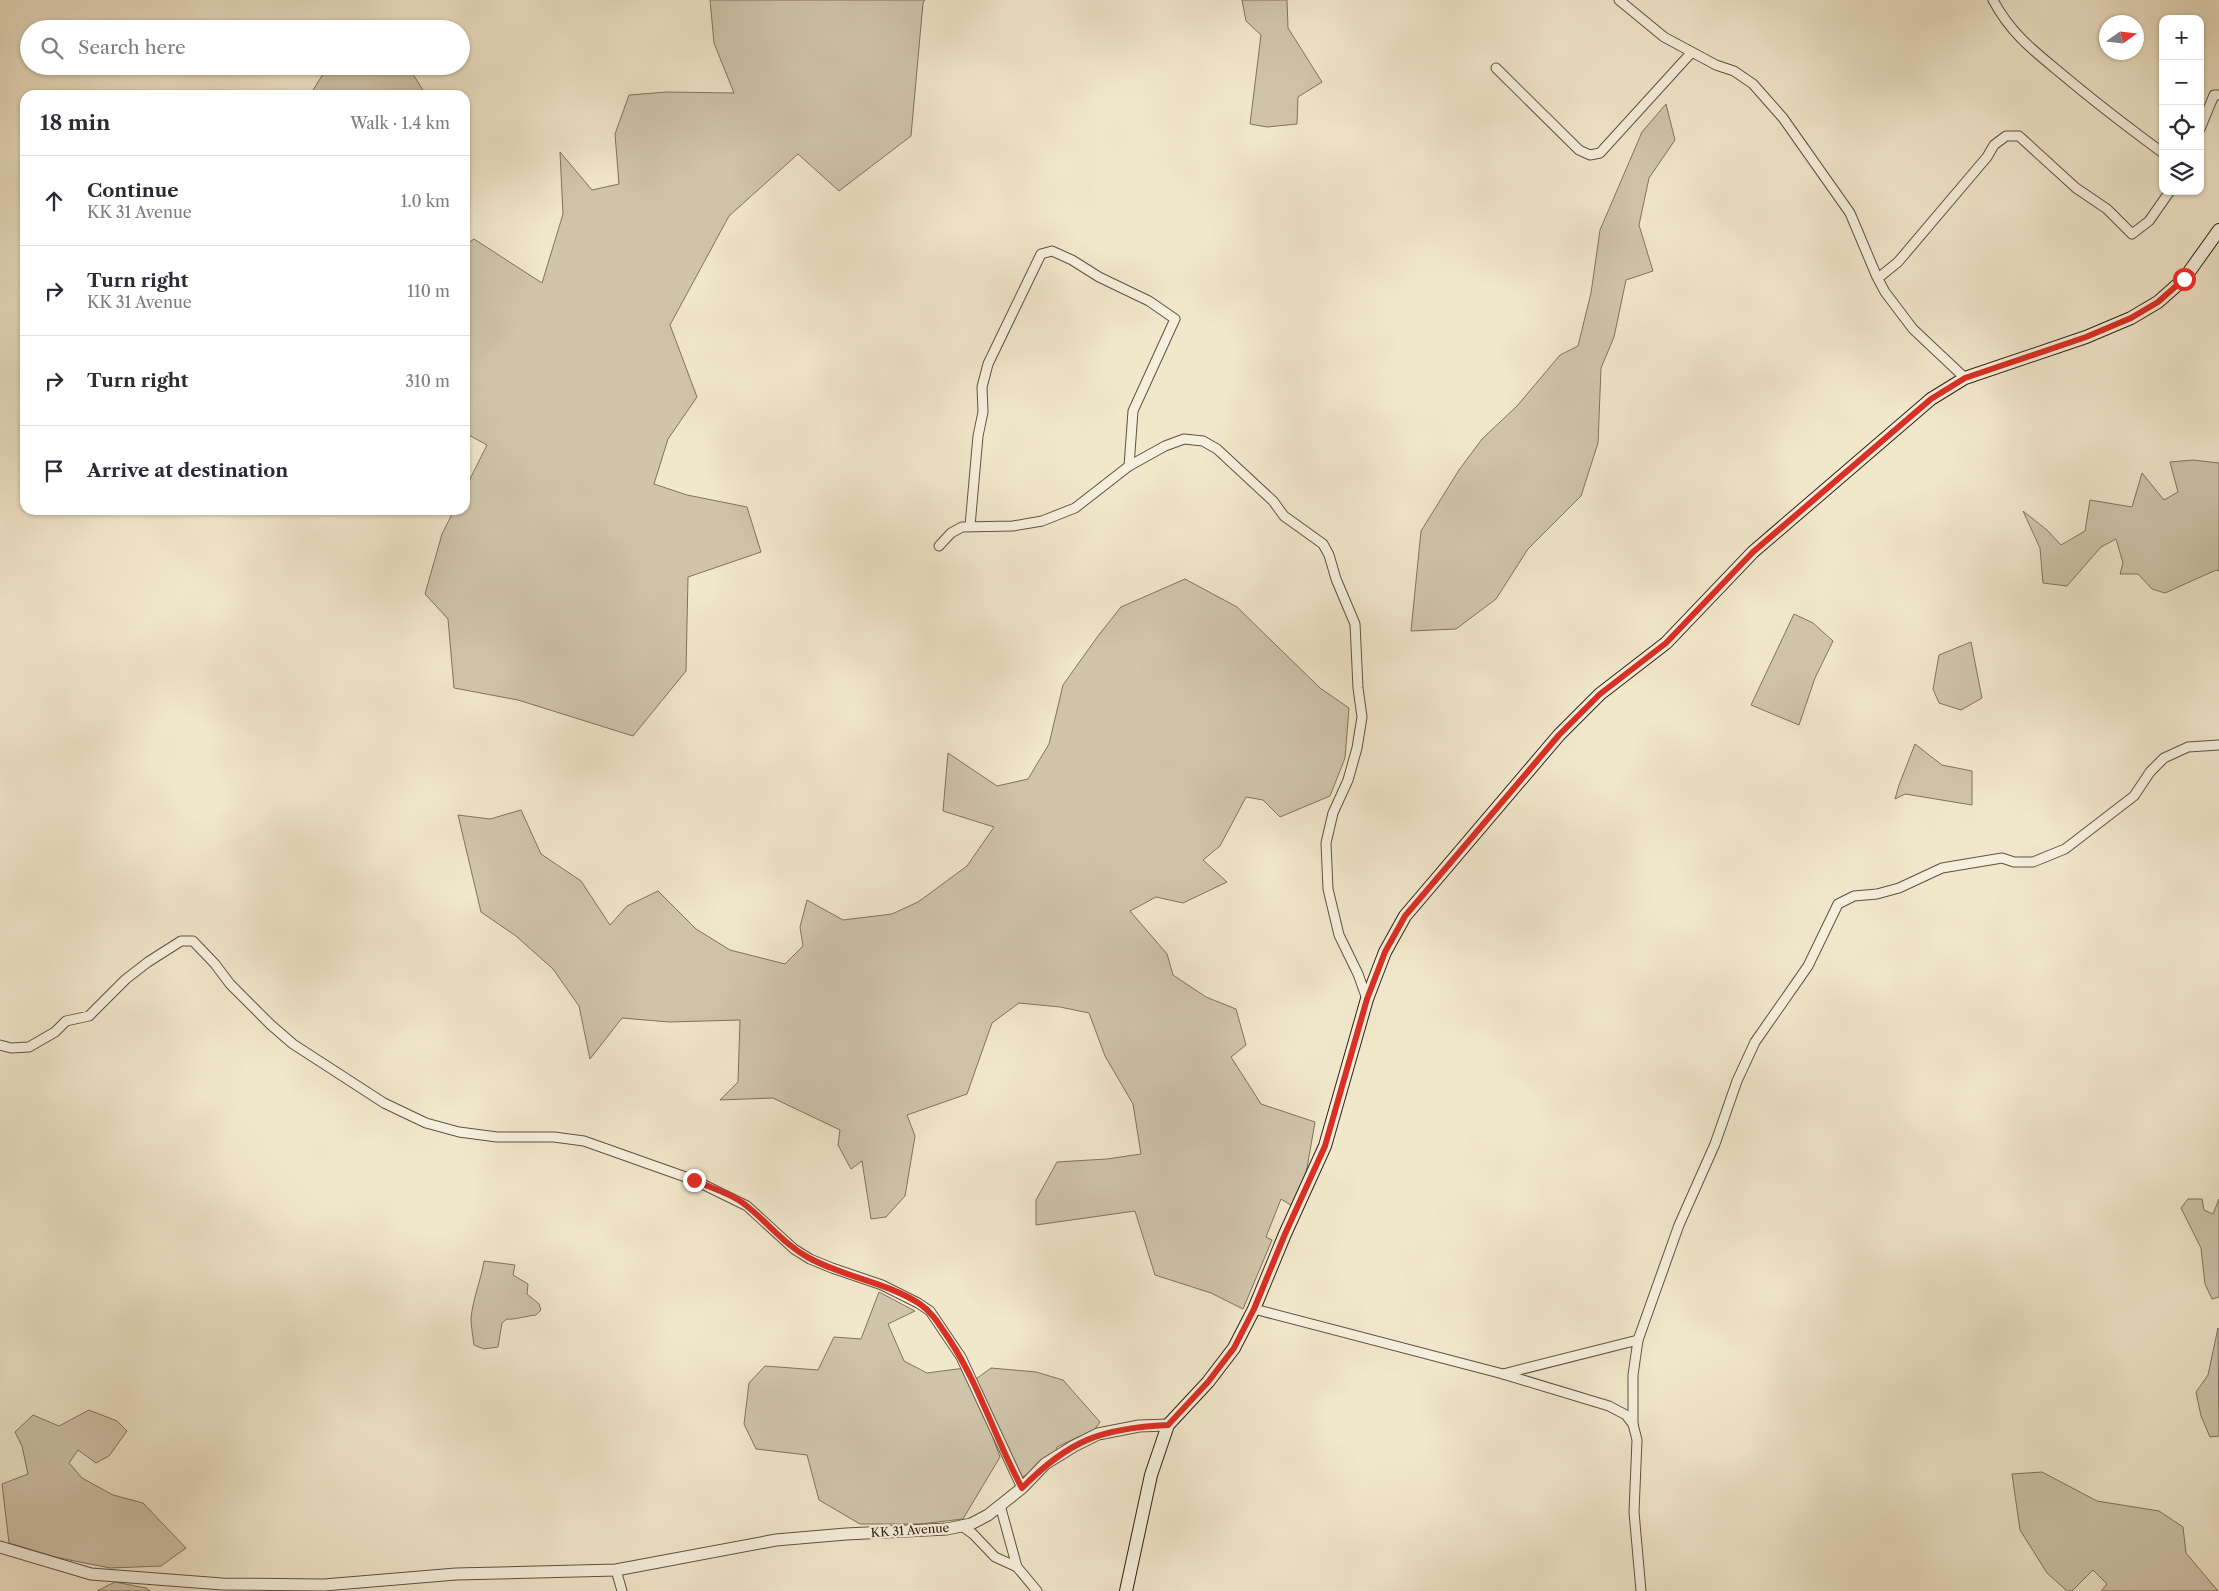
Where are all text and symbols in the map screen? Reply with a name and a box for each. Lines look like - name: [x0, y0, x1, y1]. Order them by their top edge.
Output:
- north arrow: [2099, 15, 2144, 60]
- map controls: [2159, 15, 2204, 195]
- button: +: [2159, 15, 2204, 60]
- search box: [20, 20, 470, 75]
- icon: search: [38, 34, 66, 62]
- text: Search here: [78, 36, 186, 59]
- button: −: [2159, 60, 2204, 105]
- button: locate: [2159, 105, 2204, 150]
- text: 18 min: [40, 110, 110, 135]
- text: Walk · 1.4 km: [350, 113, 450, 133]
- button: layers: [2159, 150, 2204, 195]
- text: Continue: [87, 179, 179, 202]
- icon: ahead: [40, 187, 68, 215]
- text: 1.0 km: [401, 191, 450, 211]
- text: KK 31 Avenue: [87, 202, 192, 222]
- route start: [2173, 268, 2196, 291]
- text: Turn right: [87, 269, 188, 292]
- icon: right: [40, 277, 68, 305]
- text: 110 m: [407, 281, 450, 301]
- text: KK 31 Avenue: [87, 292, 192, 312]
- icon: right: [40, 367, 68, 395]
- text: Turn right: [87, 369, 188, 392]
- text: 310 m: [405, 371, 450, 391]
- icon: arrive: [40, 457, 68, 485]
- text: Arrive at destination: [87, 459, 288, 482]
- route end: [683, 1169, 706, 1192]
- street label: KK 31 Avenue: [870, 1520, 950, 1540]

